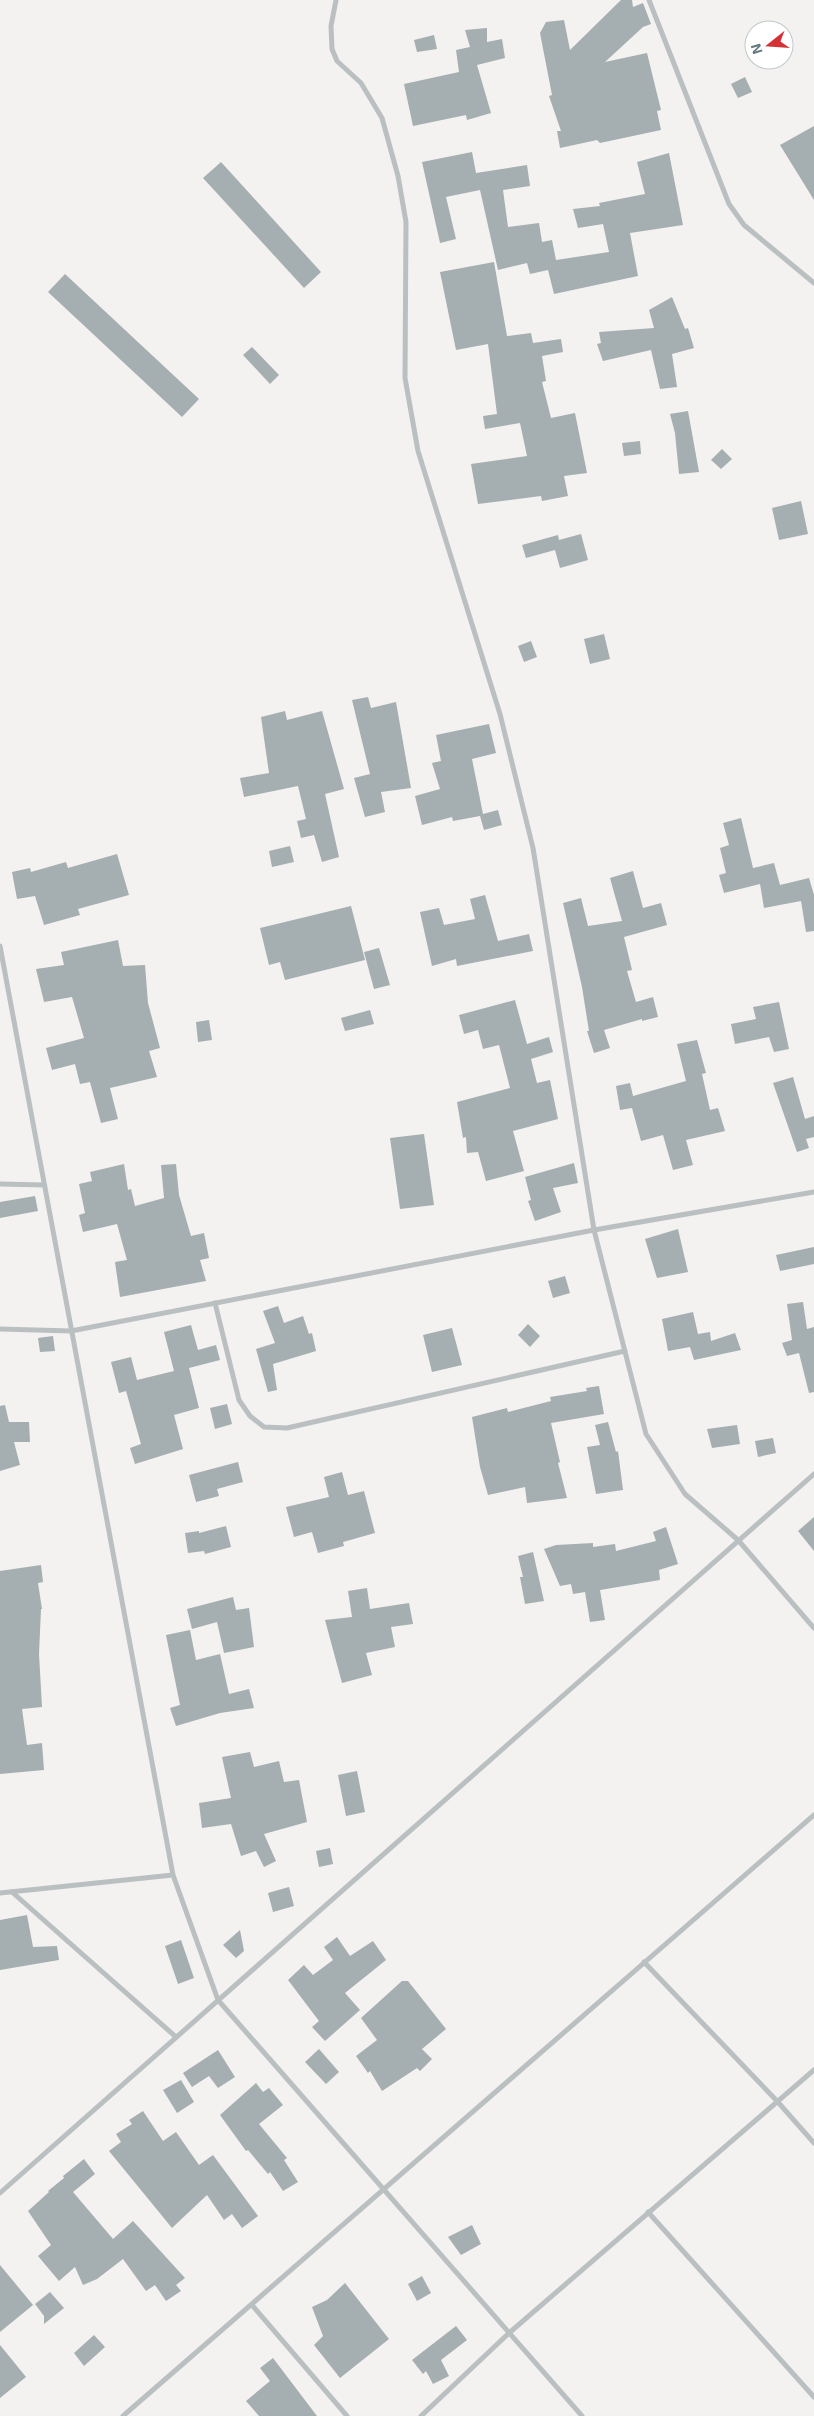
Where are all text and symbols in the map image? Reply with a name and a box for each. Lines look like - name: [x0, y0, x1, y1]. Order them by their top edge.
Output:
- north arrow: [744, 20, 794, 70]
- text: N: [746, 42, 766, 56]

